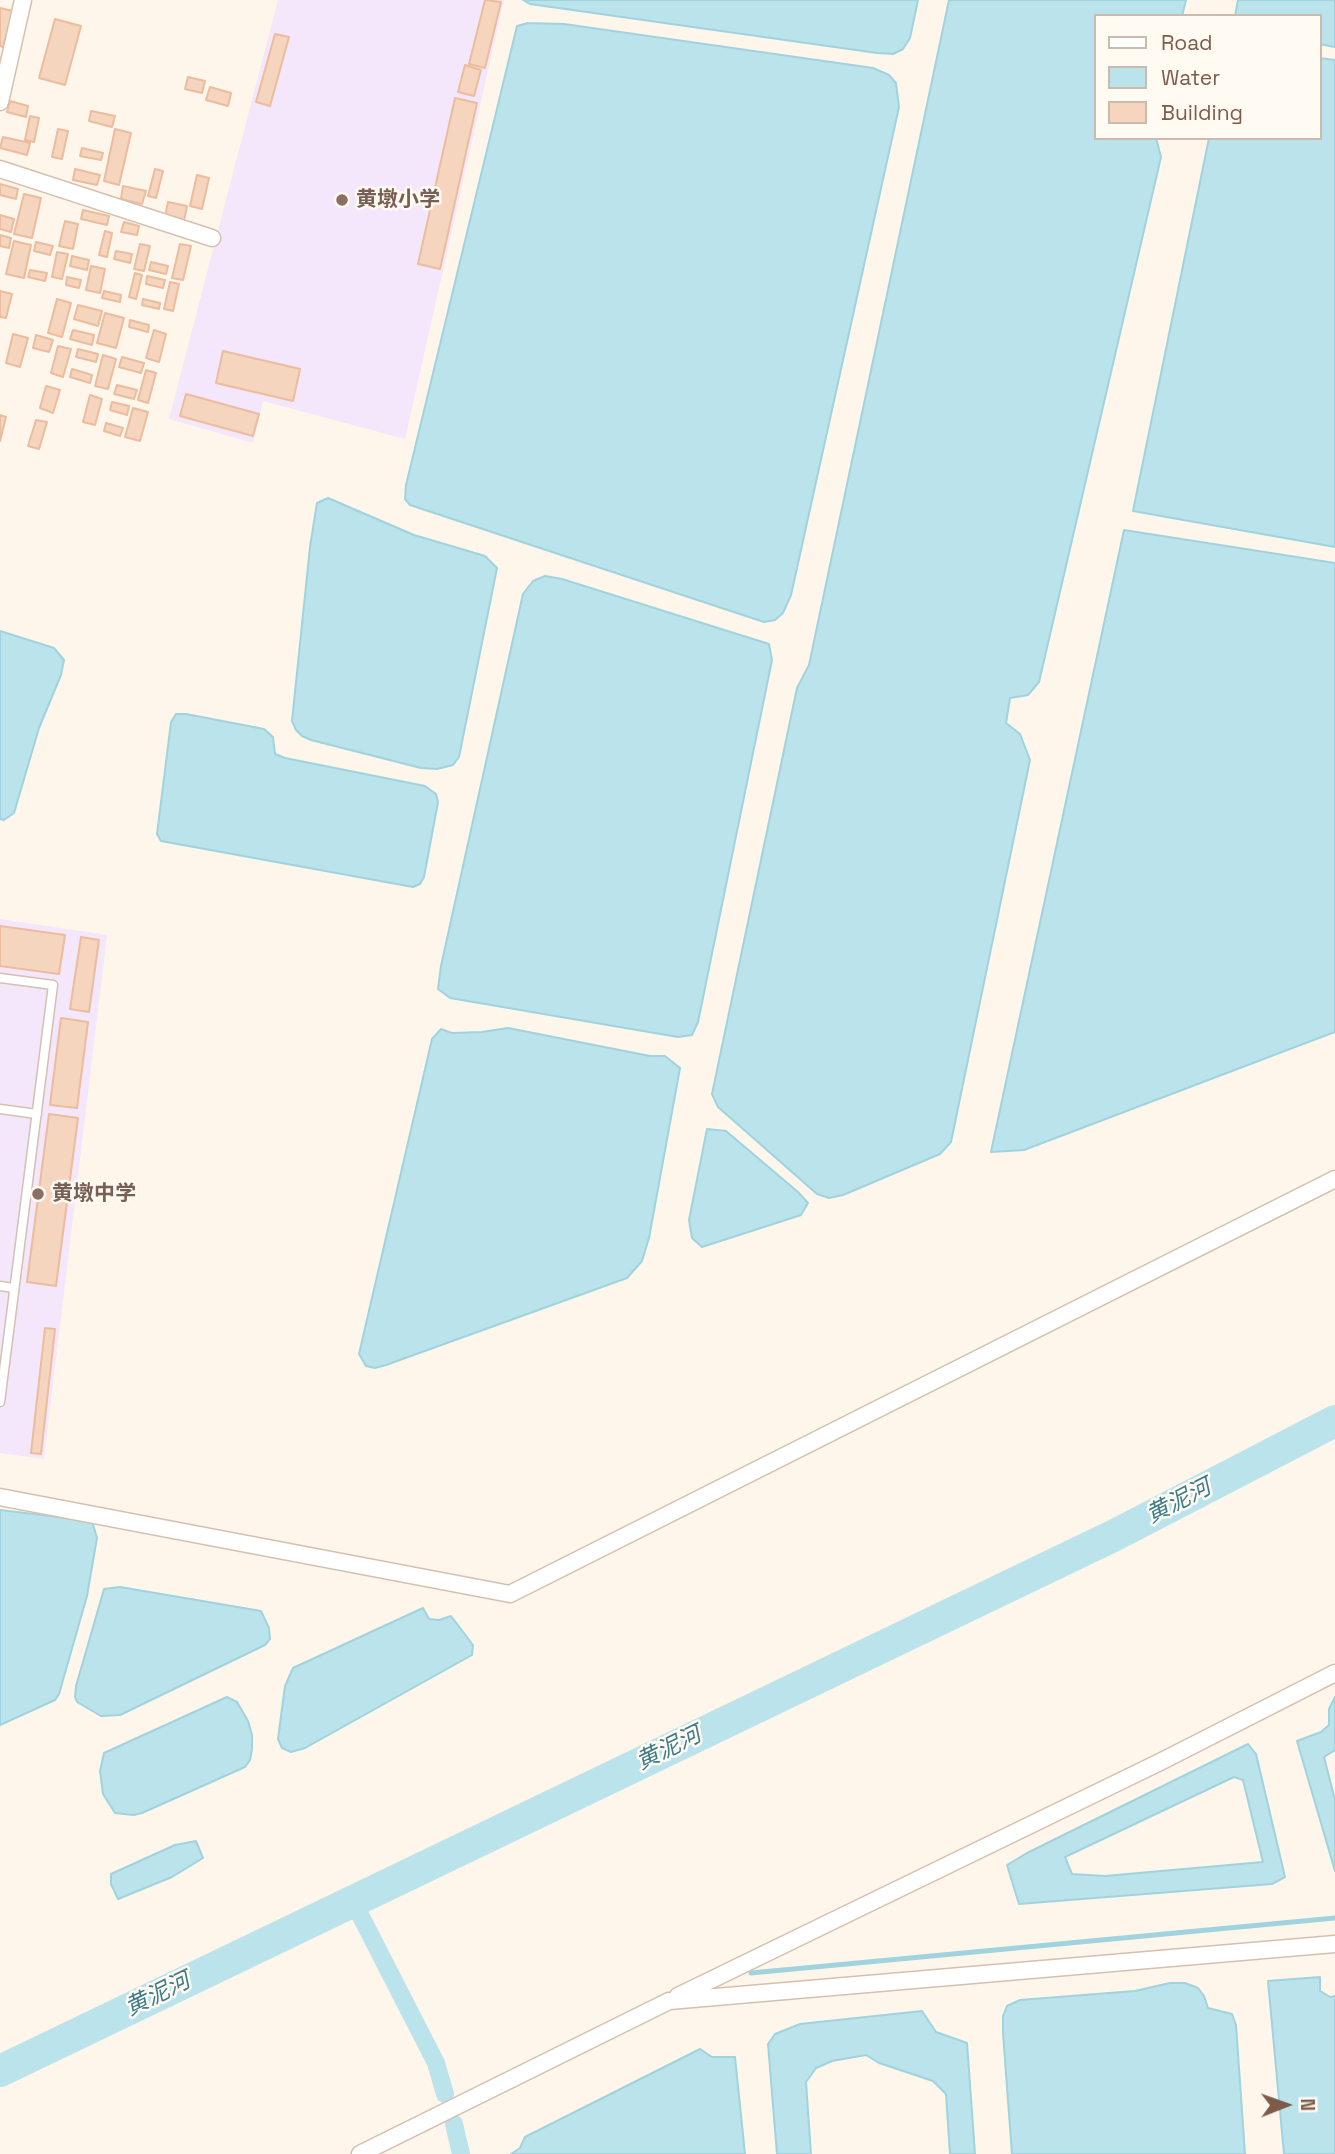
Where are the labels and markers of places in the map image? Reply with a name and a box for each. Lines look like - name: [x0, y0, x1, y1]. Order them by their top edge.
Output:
- place label: 黄墩小学: [356, 187, 440, 213]
- marker: 黄墩小学: [334, 192, 350, 208]
- place label: 黄墩中学: [52, 1181, 136, 1207]
- marker: 黄墩中学: [30, 1186, 46, 1202]

